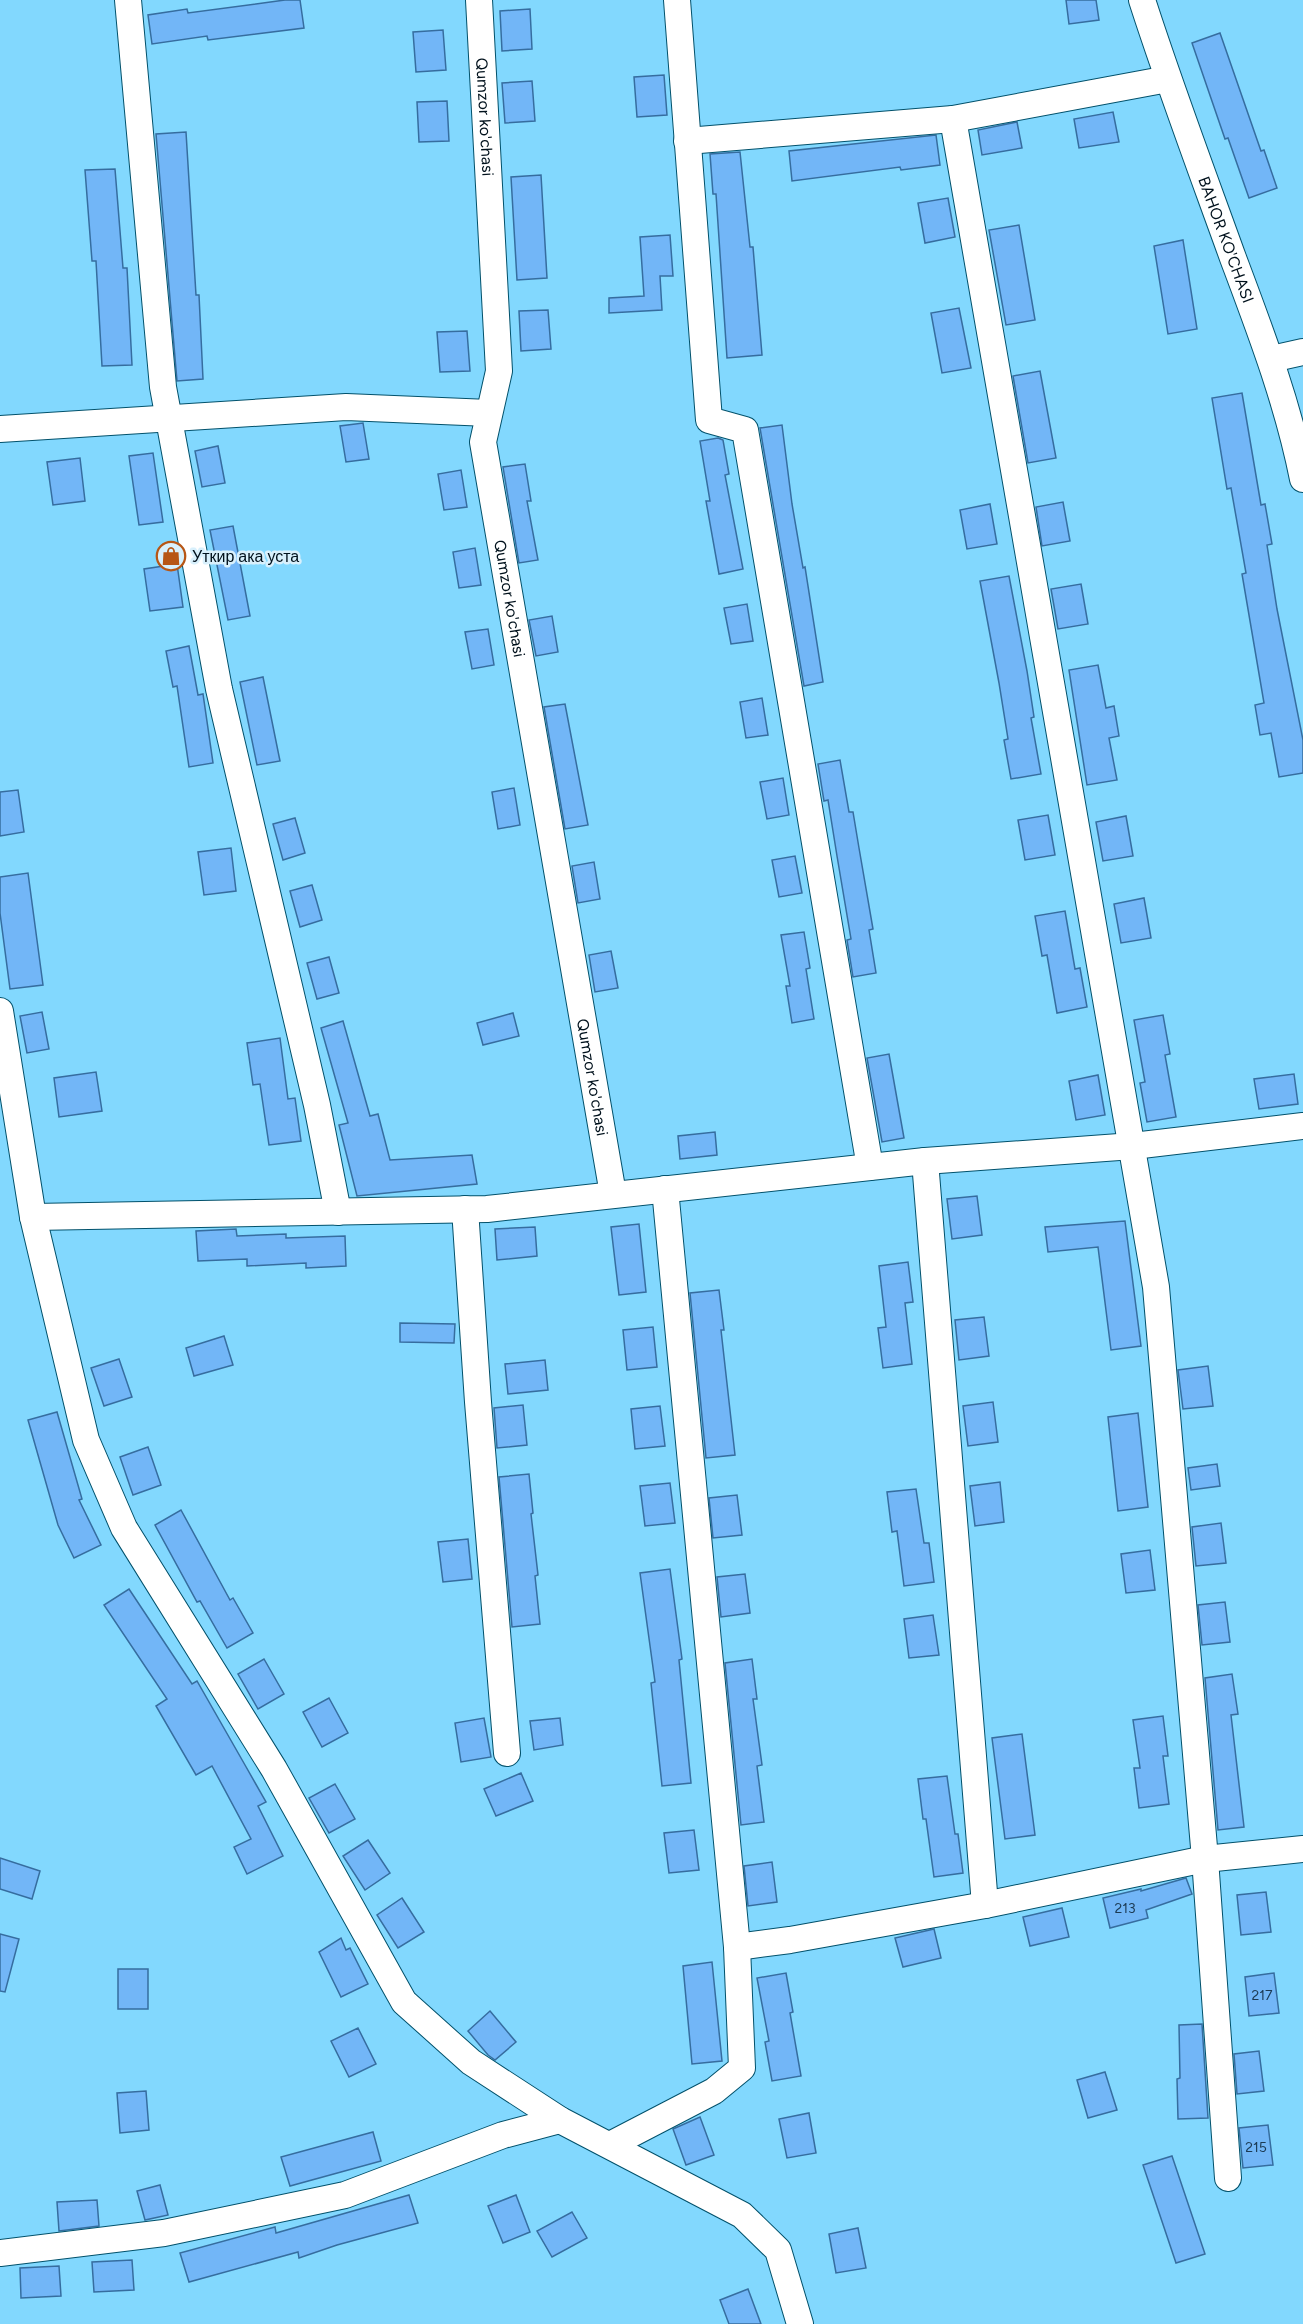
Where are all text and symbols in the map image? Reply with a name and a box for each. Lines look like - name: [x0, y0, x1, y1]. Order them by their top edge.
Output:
- street label: Qumzor ko'chasi: [472, 57, 497, 177]
- street label: BAHOR KO'CHASI: [1194, 174, 1258, 305]
- street label: Qumzor ko'chasi: [490, 538, 529, 658]
- shop icon: Уткир ака уста: [155, 540, 187, 572]
- place label: Уткир ака уста: [192, 547, 299, 566]
- street label: Qumzor ko'chasi: [573, 1017, 612, 1137]
- house number: 213: [1114, 1900, 1136, 1917]
- house number: 217: [1251, 1987, 1273, 2004]
- house number: 215: [1245, 2139, 1267, 2156]

